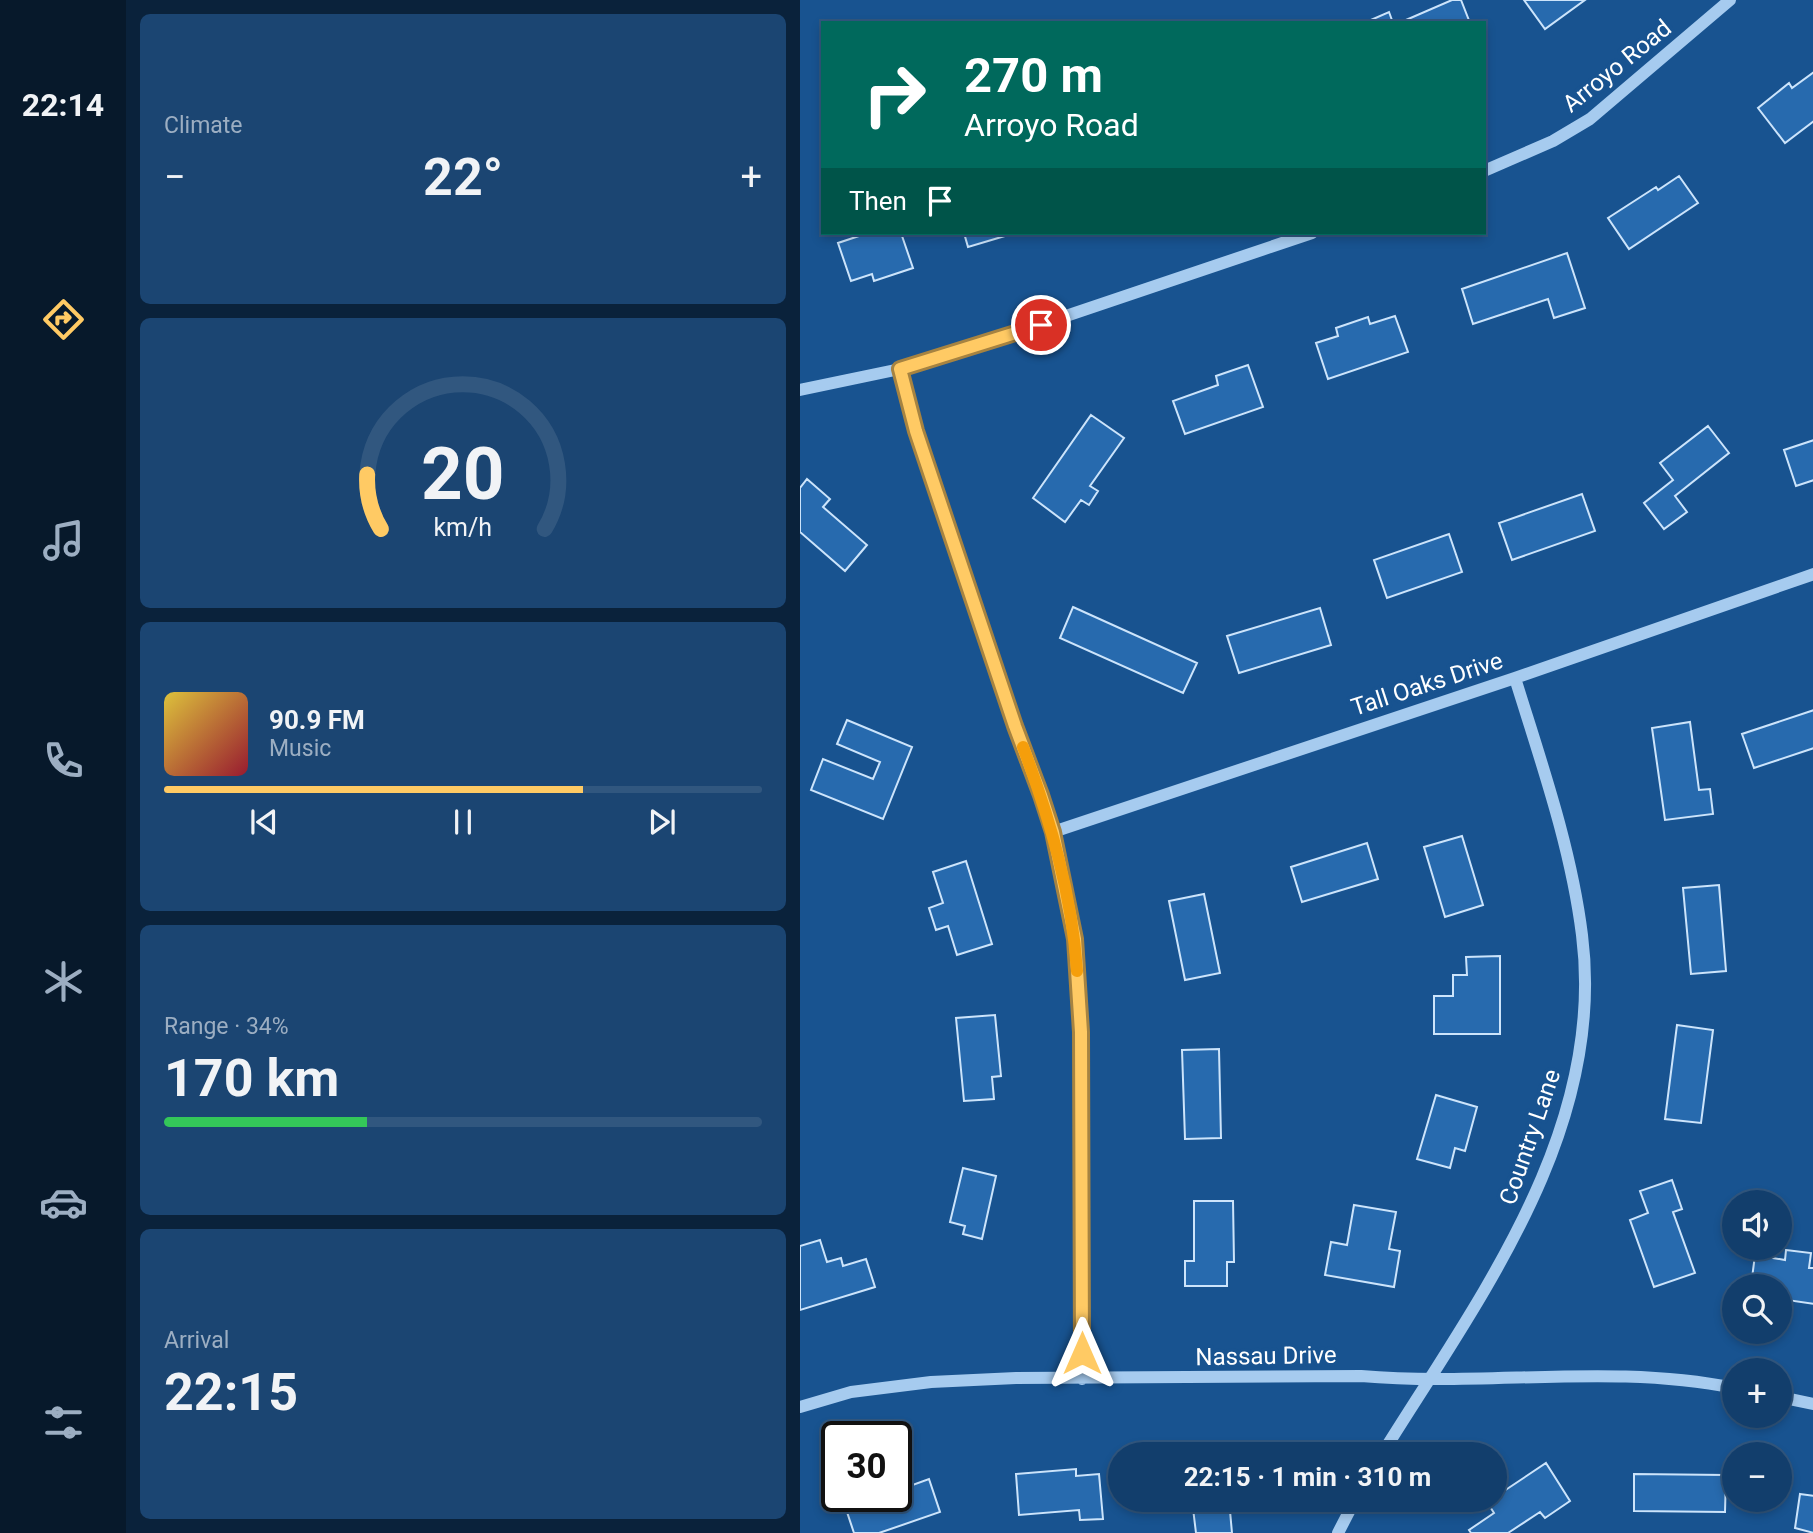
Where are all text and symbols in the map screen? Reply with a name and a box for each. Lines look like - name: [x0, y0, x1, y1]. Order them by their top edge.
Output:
- street label: Arroyo Road: [1557, 14, 1677, 118]
- text: 270 m: [964, 47, 1103, 104]
- icon: right: [849, 49, 940, 140]
- text: 22:14: [22, 86, 104, 124]
- text: Arroyo Road: [964, 106, 1139, 144]
- text: Climate: [164, 112, 243, 139]
- text: 22°: [423, 147, 503, 208]
- text: −: [164, 155, 186, 199]
- text: +: [740, 155, 762, 199]
- icon: arrive: [921, 182, 959, 220]
- text: Then: [849, 186, 907, 216]
- icon: directions: [39, 295, 88, 344]
- pin: [1011, 295, 1071, 355]
- icon: arrive: [1022, 306, 1060, 344]
- text: 20: [421, 431, 505, 517]
- text: km/h: [434, 512, 492, 541]
- icon: music: [39, 516, 88, 565]
- street label: Tall Oaks Drive: [1348, 646, 1506, 722]
- text: 90.9 FM: [269, 705, 365, 735]
- text: Music: [269, 735, 331, 762]
- icon: phone: [39, 736, 88, 785]
- icon: previous: [245, 803, 283, 841]
- icon: pause: [444, 803, 482, 841]
- icon: next: [643, 803, 681, 841]
- icon: climate: [39, 957, 88, 1006]
- text: Range · 34%: [164, 1013, 289, 1040]
- text: 170 km: [164, 1048, 339, 1109]
- street label: Country Lane: [1494, 1066, 1566, 1208]
- icon: car: [39, 1178, 88, 1227]
- map controls: [1722, 1190, 1792, 1512]
- button: sound: [1722, 1190, 1792, 1260]
- button: search: [1722, 1274, 1792, 1344]
- position arrow: [1045, 1316, 1119, 1390]
- text: Arrival: [164, 1327, 229, 1354]
- street label: Nassau Drive: [1195, 1341, 1337, 1371]
- button: +: [1722, 1358, 1792, 1428]
- text: 22:15: [164, 1362, 298, 1423]
- icon: filters: [39, 1398, 88, 1447]
- speed limit sign: 30: [821, 1421, 912, 1512]
- button: −: [1722, 1442, 1792, 1512]
- text: 22:15 · 1 min · 310 m: [1184, 1462, 1431, 1492]

